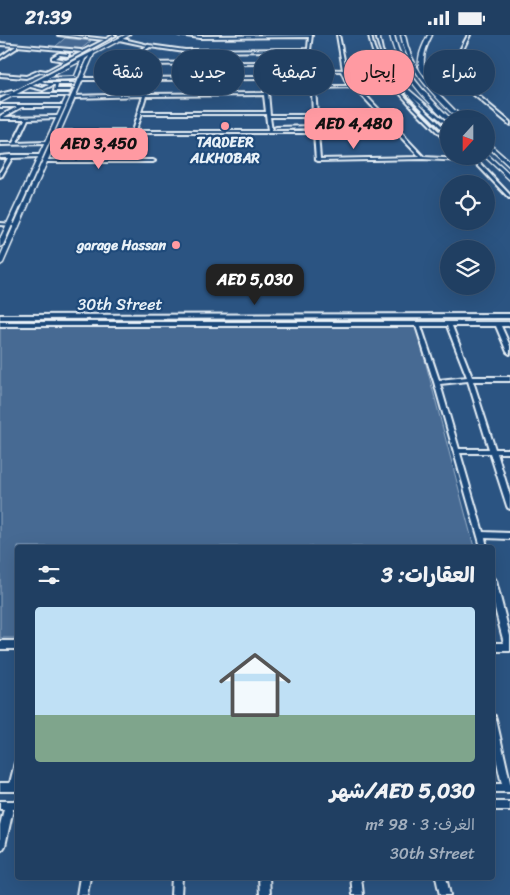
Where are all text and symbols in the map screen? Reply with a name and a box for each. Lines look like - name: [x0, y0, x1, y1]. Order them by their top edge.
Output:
- text: 21:39: [25, 1, 72, 34]
- chip: شقة: [94, 50, 162, 95]
- chip: جديد: [172, 50, 244, 95]
- chip: تصفية: [254, 50, 334, 95]
- chip: إيجار: [344, 50, 414, 95]
- chip: شراء: [424, 50, 495, 95]
- pin: AED 4,480: [297, 107, 411, 150]
- text: AED 4,480: [315, 109, 393, 138]
- north arrow: [440, 110, 495, 165]
- map controls: [440, 110, 495, 295]
- marker: TAQDEER ALKHOBAR: [219, 120, 231, 132]
- pin: AED 3,450: [42, 127, 156, 170]
- text: AED 3,450: [61, 129, 137, 158]
- place label: TAQDEER ALKHOBAR: [189, 130, 260, 171]
- button: locate: [440, 175, 495, 230]
- place label: garage Hassan: [75, 233, 166, 258]
- marker: garage Hassan: [170, 239, 182, 251]
- button: layers: [440, 240, 495, 295]
- pin: AED 5,030: [198, 263, 312, 306]
- text: AED 5,030: [217, 265, 293, 294]
- street label: 30th Street: [78, 290, 162, 319]
- text: العقارات: 3: [381, 556, 475, 594]
- icon: filters: [35, 561, 63, 589]
- icon: home: [210, 640, 300, 730]
- text: AED 5,030/شهر: [330, 772, 475, 810]
- text: الغرف: 3 · 98 m²: [365, 810, 475, 839]
- text: 30th Street: [390, 839, 475, 868]

